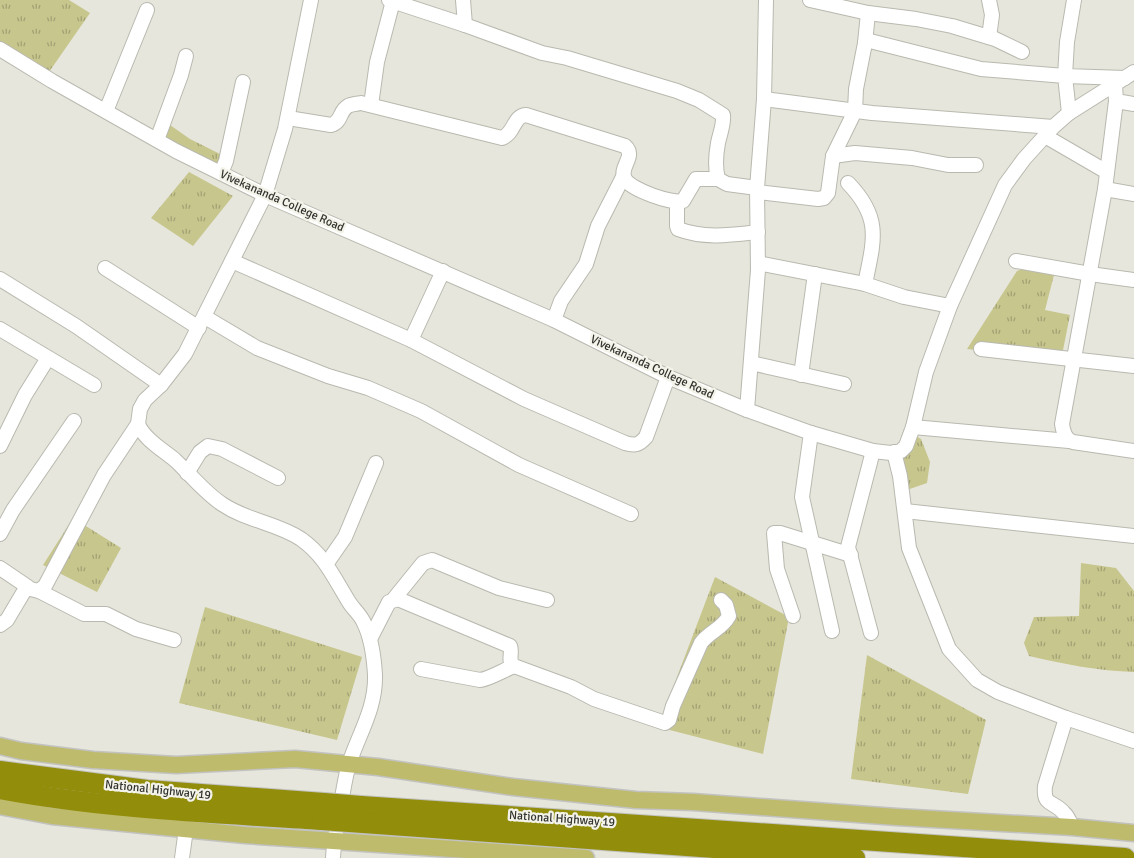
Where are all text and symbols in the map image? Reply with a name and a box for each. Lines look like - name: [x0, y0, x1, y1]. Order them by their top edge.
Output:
- street label: Vivekananda College Road: [217, 167, 347, 235]
- street label: Vivekananda College Road: [588, 332, 716, 402]
- street label: National Highway 19: [104, 777, 212, 803]
- street label: National Highway 19: [508, 808, 616, 830]

